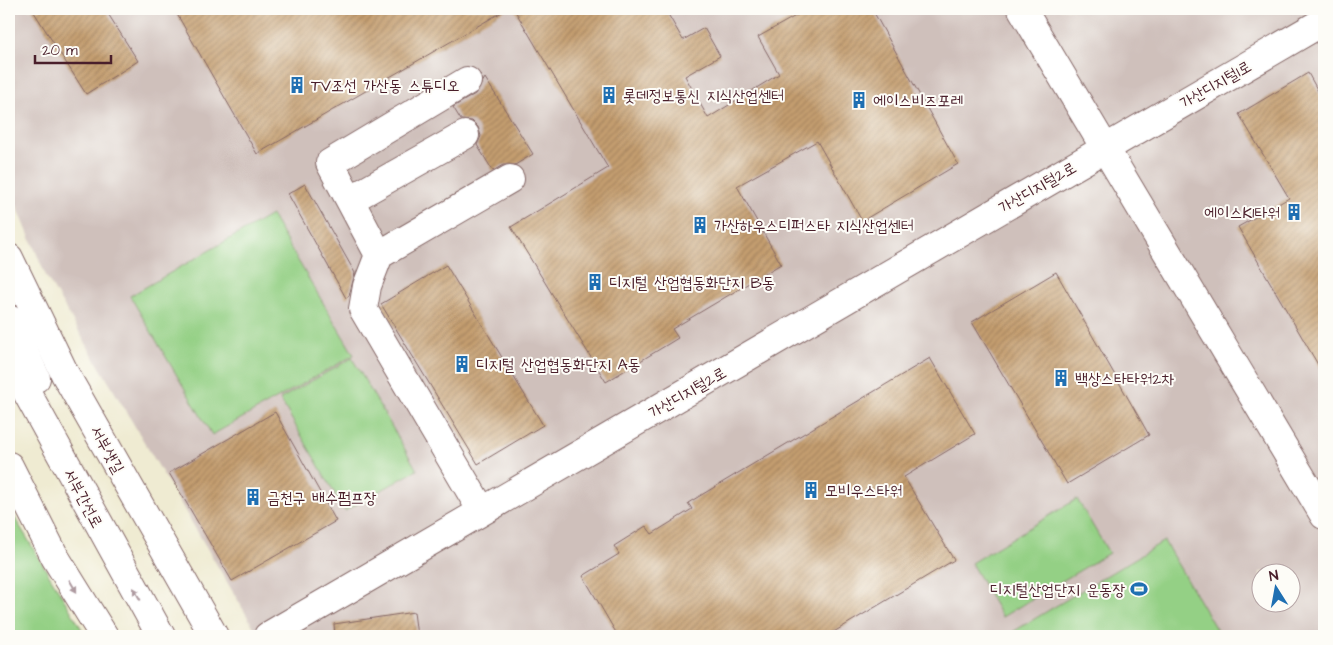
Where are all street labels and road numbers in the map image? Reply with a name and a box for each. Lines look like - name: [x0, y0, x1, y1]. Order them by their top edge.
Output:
- street label: 가산디지털1로: [1176, 56, 1255, 114]
- street label: 가산디지털2로: [995, 157, 1080, 219]
- street label: 가산디지털2로: [645, 362, 730, 424]
- street label: 서부샛길: [85, 422, 129, 477]
- street label: 서부간선로: [58, 465, 108, 532]

